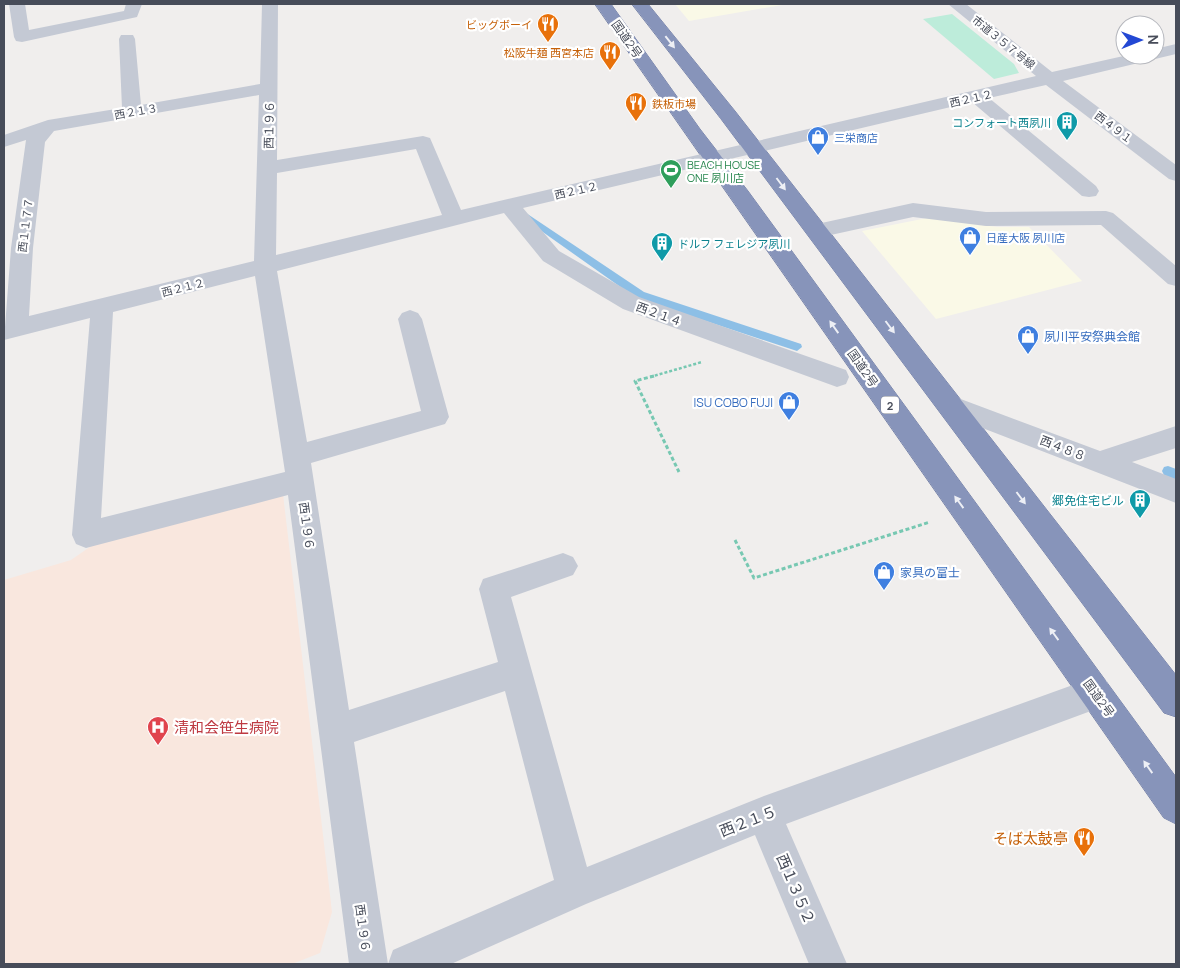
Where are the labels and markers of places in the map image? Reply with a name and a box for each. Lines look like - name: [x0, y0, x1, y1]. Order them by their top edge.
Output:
- restaurant icon: ビッグボーイ: [536, 12, 560, 43]
- place label: ビッグボーイ: [466, 17, 532, 32]
- restaurant icon: 松阪牛麺 西宮本店: [598, 40, 622, 71]
- place label: 松阪牛麺 西宮本店: [504, 45, 594, 60]
- restaurant icon: 鉄板市場: [624, 91, 648, 122]
- place label: 鉄板市場: [652, 96, 696, 111]
- building icon: コンフォート西夙川: [1055, 110, 1079, 141]
- place label: コンフォート西夙川: [952, 115, 1051, 130]
- shop icon: 三栄商店: [806, 125, 830, 156]
- place label: 三栄商店: [834, 130, 878, 145]
- place label: BEACH HOUSE ONE 夙川店: [687, 157, 760, 185]
- sports icon: BEACH HOUSE ONE 夙川店: [659, 158, 683, 189]
- shop icon: 日産大阪 夙川店: [958, 225, 982, 256]
- place label: 日産大阪 夙川店: [986, 230, 1065, 245]
- building icon: ドルフ フェレジア夙川: [650, 231, 674, 262]
- place label: ドルフ フェレジア夙川: [678, 236, 790, 251]
- shop icon: 夙川平安祭典会館: [1016, 324, 1040, 355]
- place label: 夙川平安祭典会館: [1044, 328, 1140, 345]
- shop icon: ISU COBO FUJI: [777, 390, 801, 421]
- place label: ISU COBO FUJI: [693, 394, 773, 411]
- building icon: 郷免住宅ビル: [1128, 488, 1152, 519]
- place label: 郷免住宅ビル: [1052, 492, 1124, 509]
- shop icon: 家具の富士: [872, 560, 896, 591]
- place label: 家具の富士: [900, 564, 960, 581]
- hospital icon: 清和会笹生病院: [146, 715, 170, 746]
- place label: 清和会笹生病院: [174, 717, 279, 738]
- restaurant icon: そば太鼓亭: [1072, 826, 1096, 857]
- place label: そば太鼓亭: [993, 828, 1068, 849]

